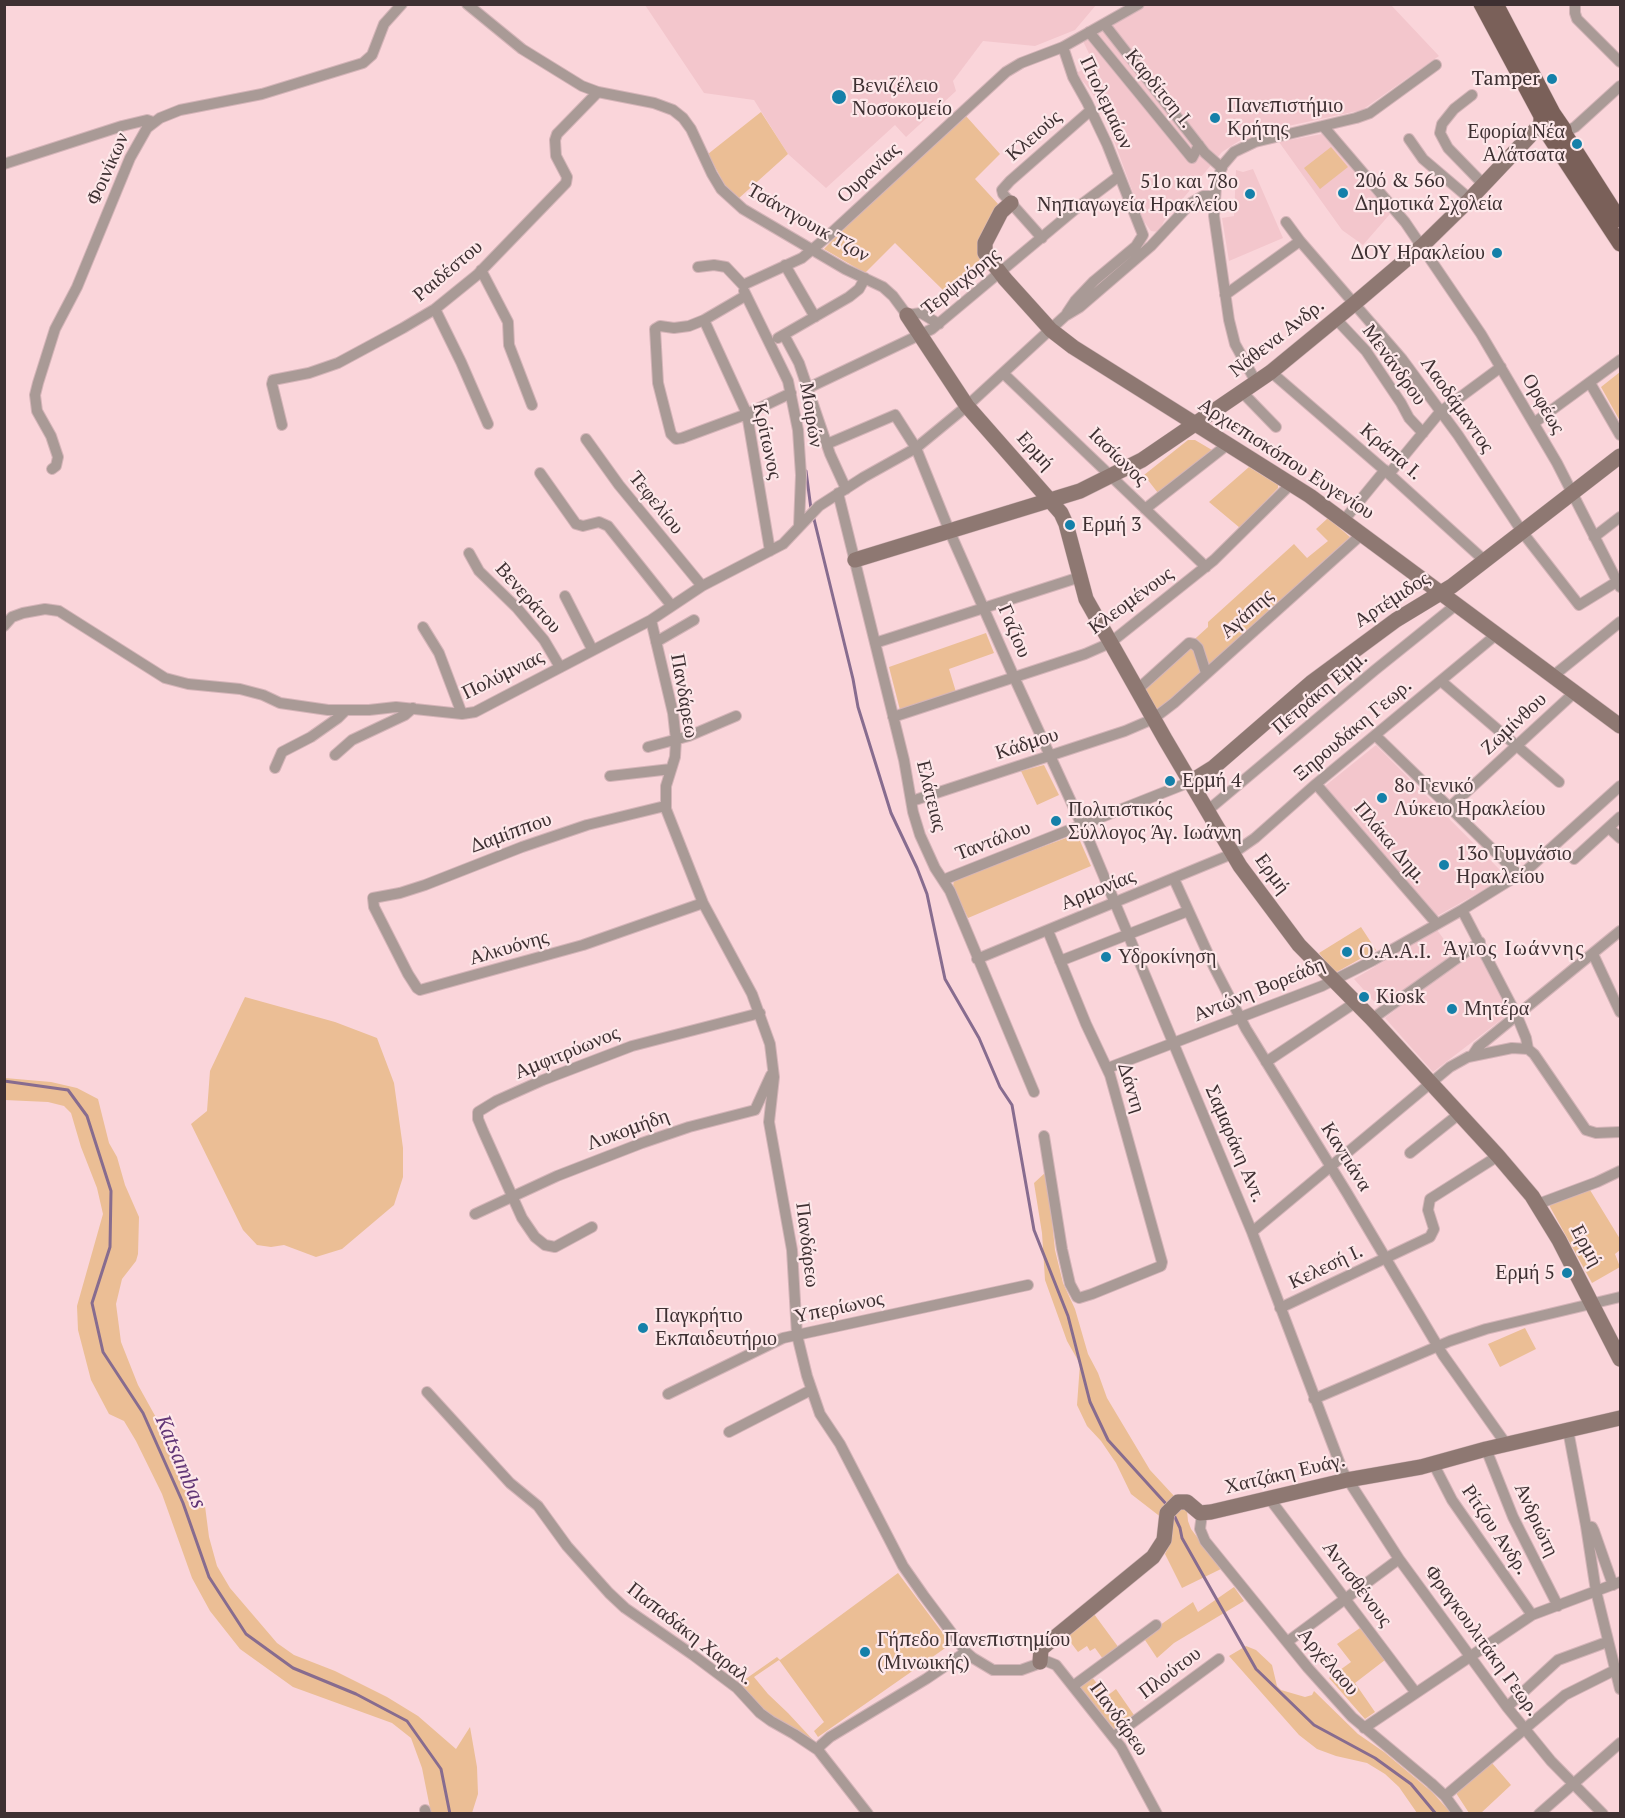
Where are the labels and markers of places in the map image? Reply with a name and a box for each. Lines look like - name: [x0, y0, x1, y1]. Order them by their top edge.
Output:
- place label: Tamper: [1472, 67, 1540, 91]
- marker: Tamper: [1545, 72, 1559, 86]
- place label: Βενιζέλειο Νοσοκομείο: [852, 74, 952, 121]
- marker: Βενιζέλειο Νοσοκομείο: [830, 88, 848, 106]
- place label: Πανεπιστήμιο Κρήτης: [1227, 94, 1343, 141]
- marker: Πανεπιστήμιο Κρήτης: [1208, 111, 1222, 125]
- place label: Εφορία Νέα Αλάτσατα: [1467, 120, 1565, 167]
- marker: Εφορία Νέα Αλάτσατα: [1570, 137, 1584, 151]
- place label: 20ό & 56ο Δημοτικά Σχολεία: [1355, 169, 1503, 216]
- place label: 51ο και 78ο Νηπιαγωγεία Ηρακλείου: [1037, 170, 1238, 217]
- marker: 20ό & 56ο Δημοτικά Σχολεία: [1336, 186, 1350, 200]
- marker: 51ο και 78ο Νηπιαγωγεία Ηρακλείου: [1243, 187, 1257, 201]
- place label: ΔΟΥ Ηρακλείου: [1351, 241, 1485, 265]
- marker: ΔΟΥ Ηρακλείου: [1490, 246, 1504, 260]
- place label: Ερμή 3: [1082, 513, 1142, 537]
- marker: Ερμή 3: [1063, 518, 1077, 532]
- place label: Ερμή 4: [1182, 769, 1242, 793]
- marker: Ερμή 4: [1163, 774, 1177, 788]
- place label: 8ο Γενικό Λύκειο Ηρακλείου: [1394, 774, 1545, 821]
- marker: 8ο Γενικό Λύκειο Ηρακλείου: [1375, 791, 1389, 805]
- place label: Πολιτιστικός Σύλλογος Άγ. Ιωάννη: [1068, 798, 1242, 845]
- marker: Πολιτιστικός Σύλλογος Άγ. Ιωάννη: [1049, 814, 1063, 828]
- place label: 13o Γυμνάσιο Ηρακλείου: [1456, 842, 1572, 889]
- marker: 13o Γυμνάσιο Ηρακλείου: [1437, 858, 1451, 872]
- place label: Ο.Α.Α.Ι.: [1359, 940, 1431, 964]
- place label: Υδροκίνηση: [1118, 945, 1216, 969]
- marker: Ο.Α.Α.Ι.: [1340, 945, 1354, 959]
- marker: Υδροκίνηση: [1099, 950, 1113, 964]
- place label: Kiosk: [1376, 985, 1425, 1009]
- marker: Kiosk: [1357, 990, 1371, 1004]
- place label: Μητέρα: [1464, 997, 1529, 1021]
- marker: Μητέρα: [1445, 1002, 1459, 1016]
- place label: Ερμή 5: [1495, 1261, 1555, 1285]
- marker: Ερμή 5: [1560, 1266, 1574, 1280]
- place label: Παγκρήτιο Εκπαιδευτήριο: [655, 1304, 777, 1351]
- marker: Παγκρήτιο Εκπαιδευτήριο: [636, 1321, 650, 1335]
- place label: Γήπεδο Πανεπιστημίου (Μινωικής): [877, 1628, 1070, 1675]
- marker: Γήπεδο Πανεπιστημίου (Μινωικής): [858, 1645, 872, 1659]

